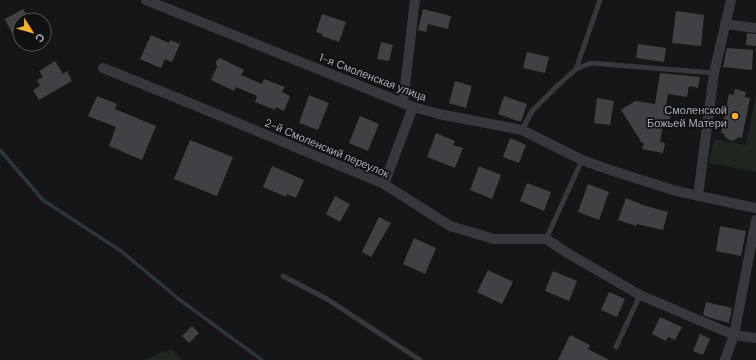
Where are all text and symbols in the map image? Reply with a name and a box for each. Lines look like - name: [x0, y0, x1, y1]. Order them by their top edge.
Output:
- north arrow: [12, 12, 52, 52]
- text: С: [32, 31, 48, 45]
- street label: 1-я Смоленская улица: [317, 50, 430, 104]
- place label: Смоленской Божьей Матери: [647, 103, 727, 130]
- marker: Смоленской Божьей Матери: [730, 111, 740, 121]
- street label: 2-й Смоленский переулок: [263, 115, 391, 181]

